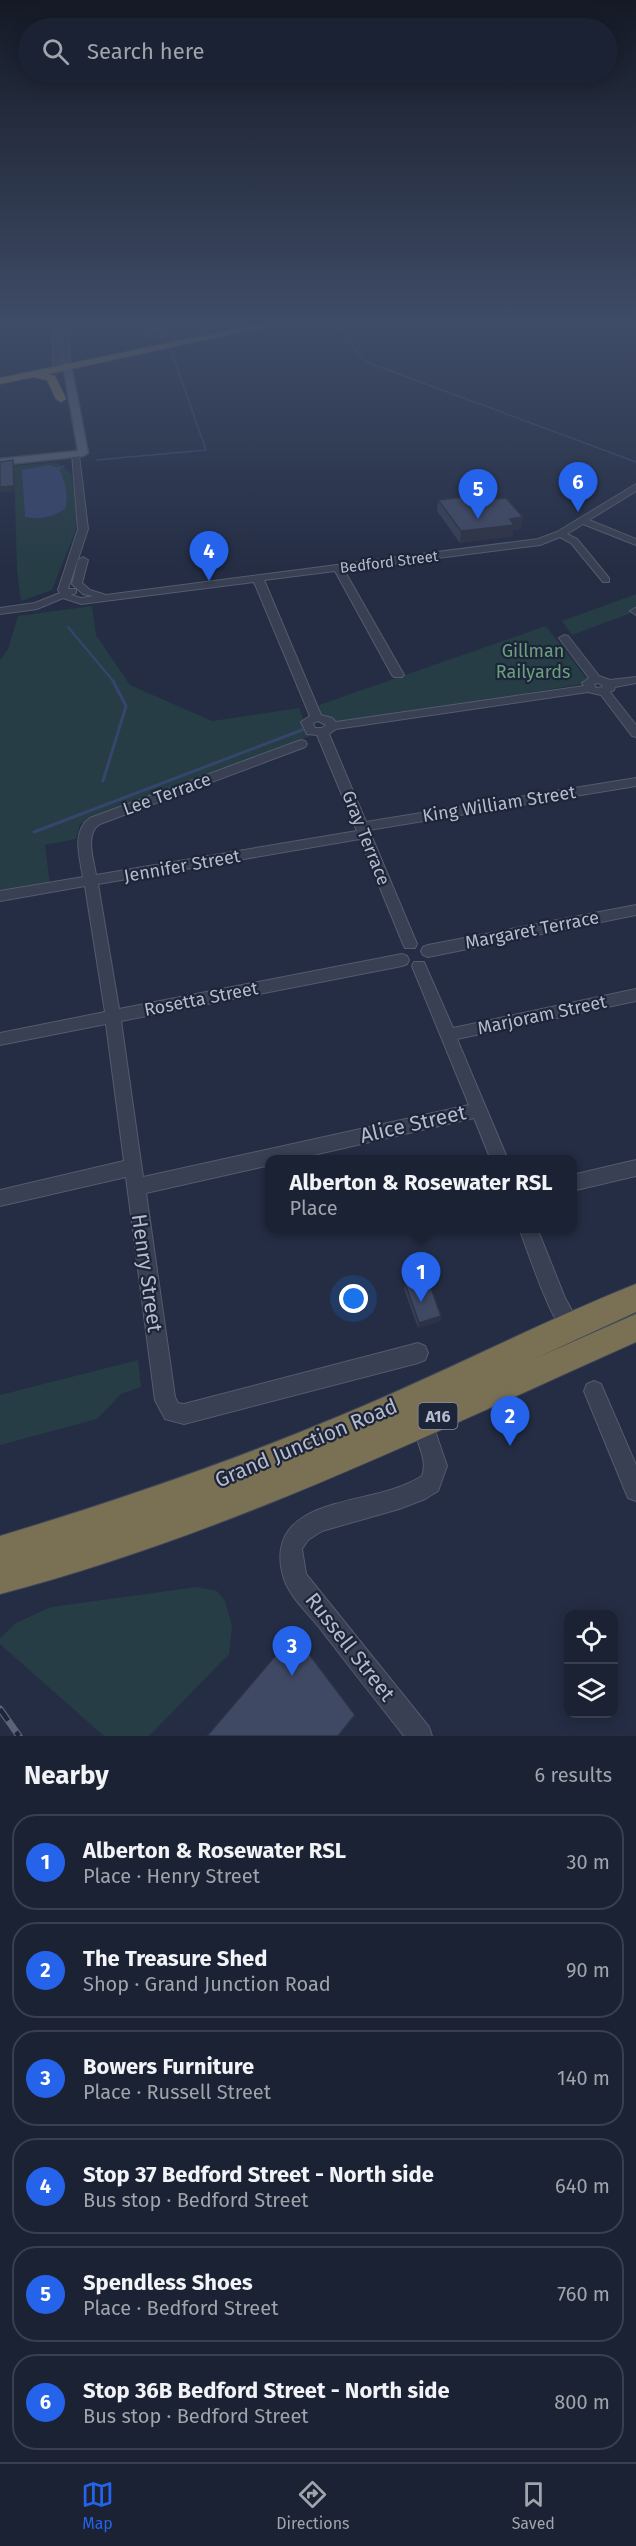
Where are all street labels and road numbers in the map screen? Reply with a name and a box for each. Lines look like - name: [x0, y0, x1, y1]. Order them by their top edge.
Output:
- street label: Bedford Street: [339, 547, 440, 577]
- street label: Lee Terrace: [120, 768, 214, 820]
- street label: King William Street: [421, 781, 578, 827]
- street label: Gray Terrace: [337, 787, 395, 889]
- street label: Jennifer Street: [122, 845, 242, 887]
- street label: Margaret Terrace: [463, 906, 601, 954]
- street label: Rosetta Street: [142, 977, 260, 1021]
- street label: Marjoram Street: [476, 990, 609, 1039]
- street label: Alice Street: [358, 1099, 469, 1149]
- street label: Henry Street: [126, 1212, 168, 1334]
- street label: Grand Junction Road: [211, 1393, 401, 1493]
- road number: A16: [418, 1403, 458, 1429]
- street label: Russell Street: [300, 1588, 401, 1707]

